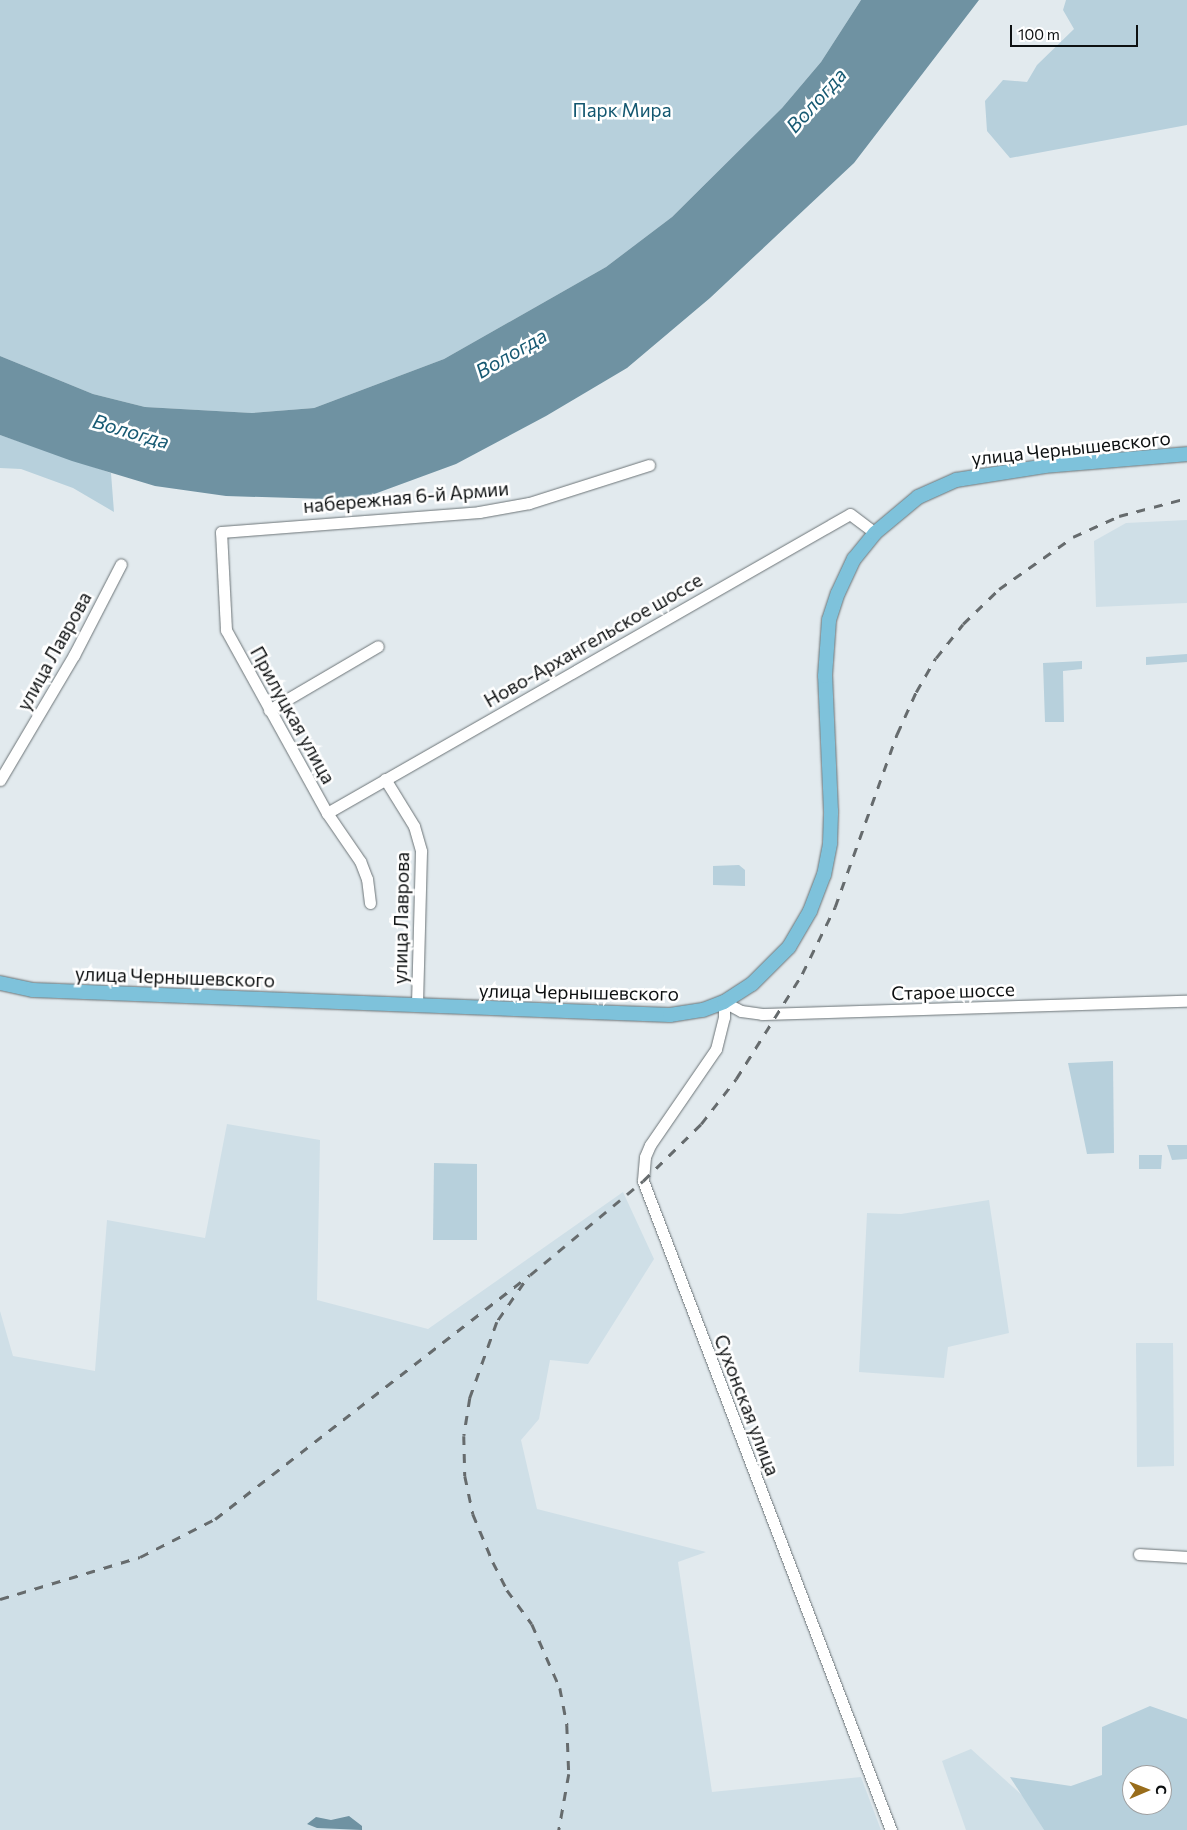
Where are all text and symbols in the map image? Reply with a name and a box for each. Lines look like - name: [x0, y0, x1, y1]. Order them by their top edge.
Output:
- scale bar: [1012, 15, 1140, 47]
- text: 100 m: [1018, 25, 1060, 43]
- water label: Вологда: [781, 63, 851, 137]
- park label: Парк Мира: [573, 99, 671, 121]
- water label: Вологда: [471, 323, 551, 383]
- water label: Вологда: [90, 409, 172, 453]
- street label: улица Чернышевского: [970, 426, 1172, 470]
- street label: набережная 6-й Армии: [302, 477, 510, 517]
- street label: Ново-Архангельское шоссе: [480, 568, 706, 712]
- street label: улица Лаврова: [12, 588, 96, 714]
- street label: Прилуцкая улица: [246, 642, 340, 788]
- street label: улица Лаврова: [388, 852, 414, 984]
- street label: улица Чернышевского: [75, 962, 275, 992]
- street label: Старое шоссе: [891, 977, 1015, 1005]
- street label: улица Чернышевского: [479, 979, 679, 1005]
- street label: Сухонская улица: [710, 1331, 784, 1479]
- north arrow: [1122, 1765, 1172, 1815]
- text: С: [1153, 1785, 1170, 1795]

